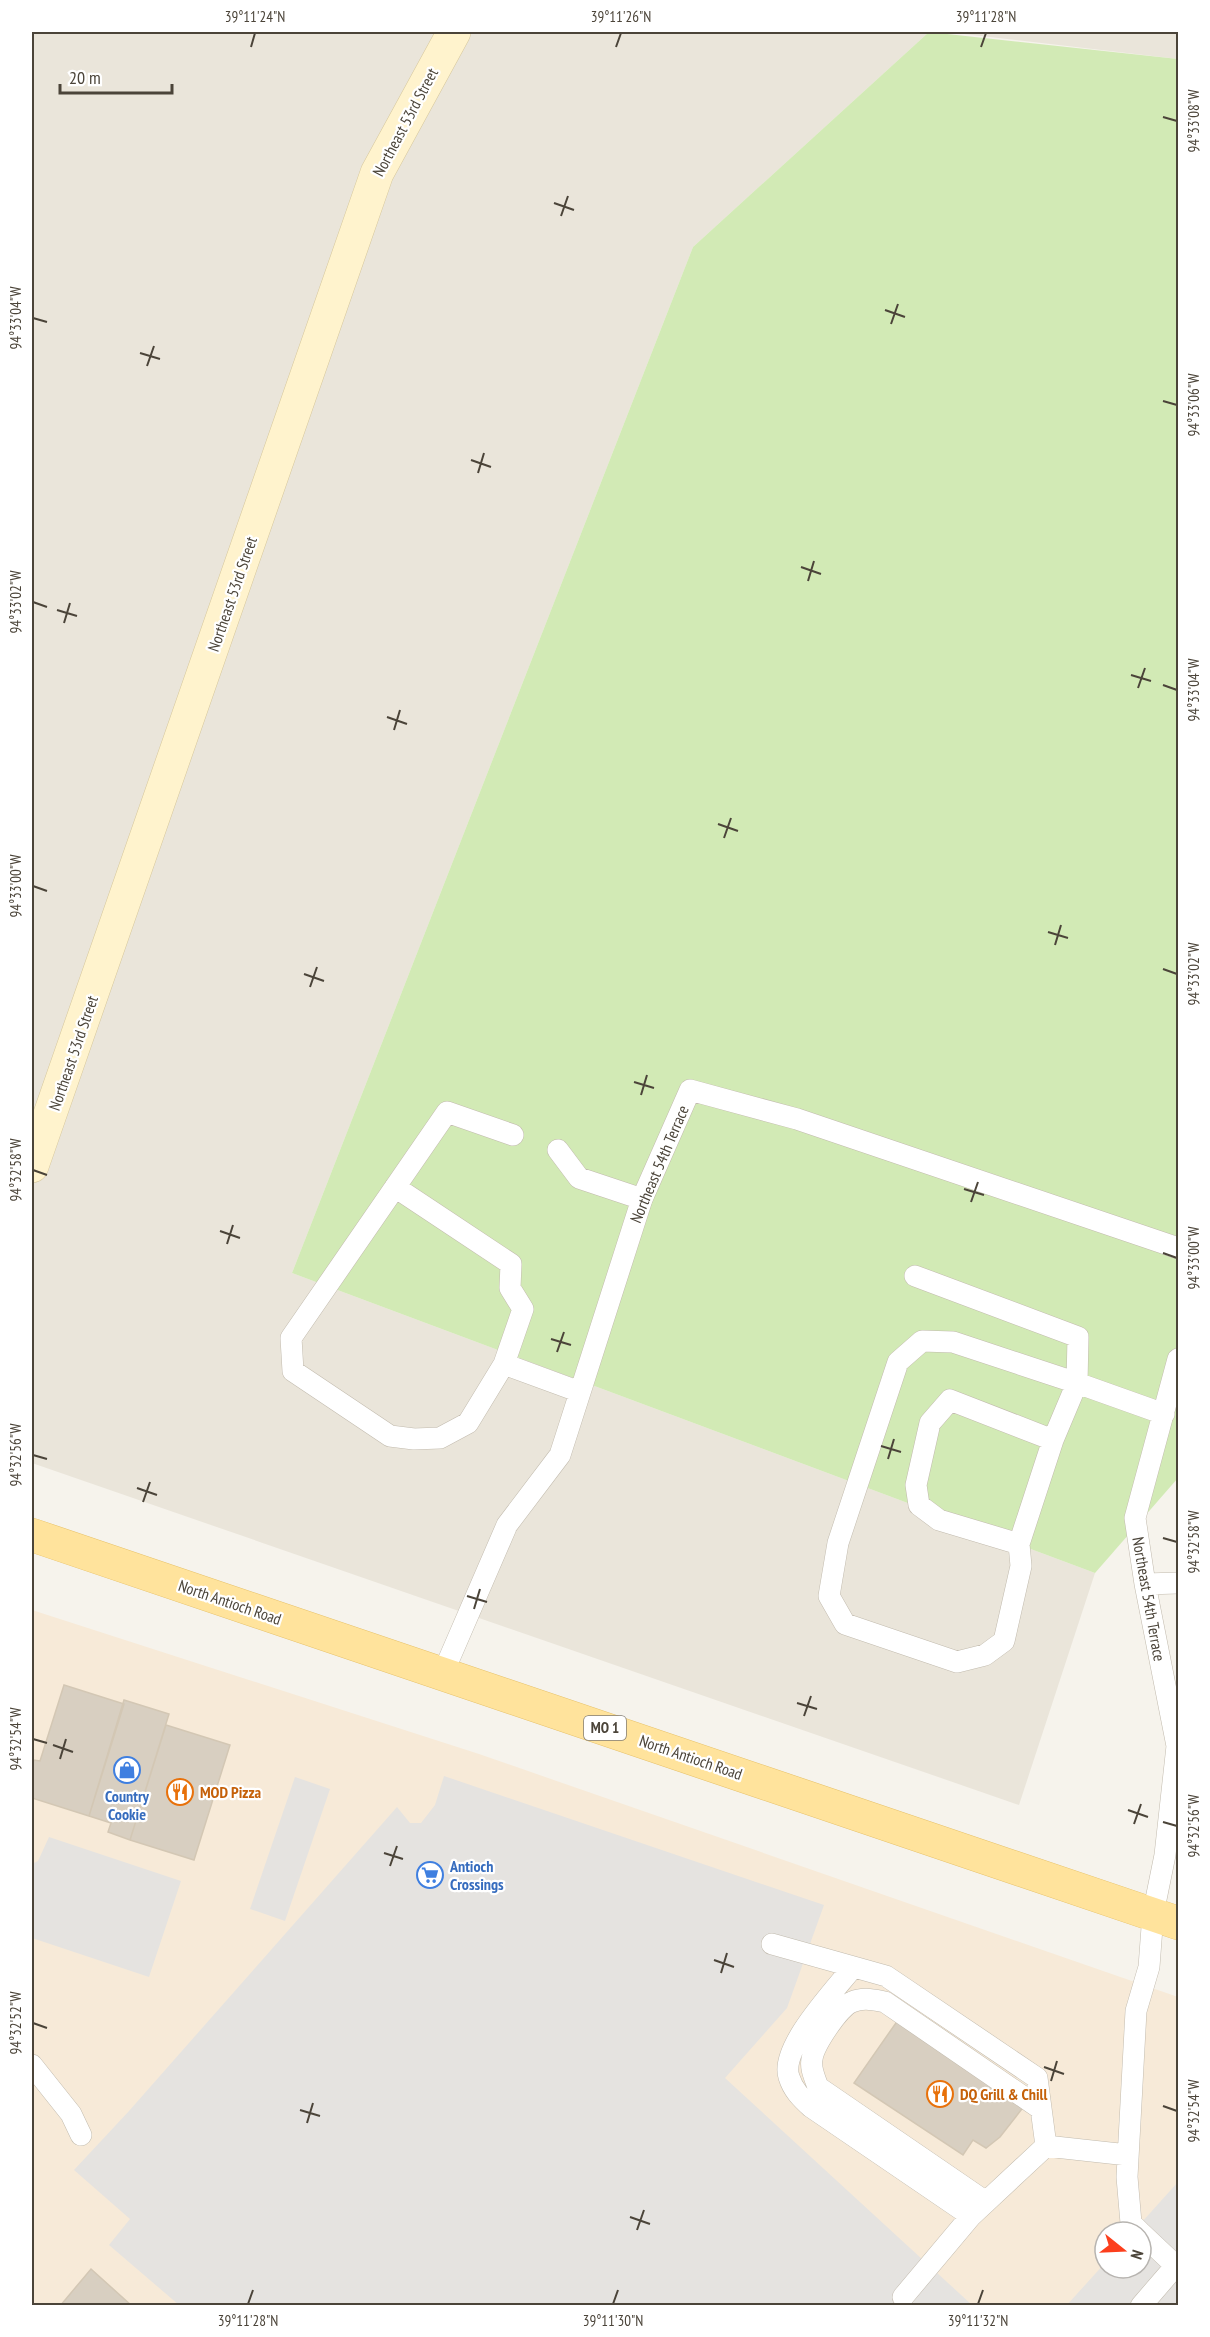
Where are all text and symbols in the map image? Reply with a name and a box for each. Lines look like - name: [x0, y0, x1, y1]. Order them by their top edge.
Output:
- text: 39°11'24"N: [225, 7, 285, 26]
- text: 39°11'26"N: [591, 7, 651, 26]
- text: 39°11'28"N: [956, 7, 1016, 26]
- scale bar: [60, 57, 172, 95]
- street label: Northeast 53rd Street: [368, 64, 442, 180]
- text: 20 m: [69, 66, 101, 89]
- text: 94°33'08"W: [1184, 89, 1203, 153]
- text: 94°33'04"W: [6, 286, 25, 350]
- text: 94°33'06"W: [1184, 373, 1203, 437]
- street label: Northeast 53rd Street: [203, 533, 261, 654]
- text: 94°33'02"W: [6, 570, 25, 634]
- text: 94°33'04"W: [1184, 658, 1203, 722]
- text: 94°33'00"W: [6, 854, 25, 918]
- text: 94°33'02"W: [1184, 942, 1203, 1006]
- street label: Northeast 53rd Street: [44, 992, 102, 1113]
- street label: Northeast 54th Terrace: [625, 1102, 693, 1226]
- text: 94°32'58"W: [6, 1138, 25, 1202]
- text: 94°33'00"W: [1184, 1226, 1203, 1290]
- text: 94°32'56"W: [6, 1423, 25, 1487]
- text: 94°32'58"W: [1184, 1510, 1203, 1574]
- street label: Northeast 54th Terrace: [1128, 1535, 1170, 1663]
- street label: North Antioch Road: [176, 1575, 284, 1629]
- text: 94°32'54"W: [6, 1707, 25, 1771]
- road number: MO 1: [584, 1716, 626, 1740]
- street label: North Antioch Road: [637, 1730, 745, 1784]
- shop icon: Country Cookie: [112, 1755, 142, 1785]
- restaurant icon: MOD Pizza: [165, 1777, 195, 1807]
- place label: MOD Pizza: [200, 1782, 262, 1802]
- place label: Country Cookie: [105, 1786, 150, 1824]
- text: 94°32'56"W: [1184, 1794, 1203, 1858]
- place label: Antioch Crossings: [449, 1856, 504, 1894]
- supermarket icon: Antioch Crossings: [415, 1860, 445, 1890]
- text: 94°32'52"W: [6, 1991, 25, 2055]
- restaurant icon: DQ Grill & Chill: [925, 2079, 955, 2109]
- text: 94°32'54"W: [1184, 2079, 1203, 2143]
- place label: DQ Grill & Chill: [960, 2084, 1047, 2104]
- north arrow: [1093, 2220, 1153, 2280]
- text: N: [1126, 2247, 1148, 2262]
- text: 39°11'28"N: [218, 2311, 278, 2330]
- text: 39°11'30"N: [583, 2311, 643, 2330]
- text: 39°11'32"N: [948, 2311, 1008, 2330]

